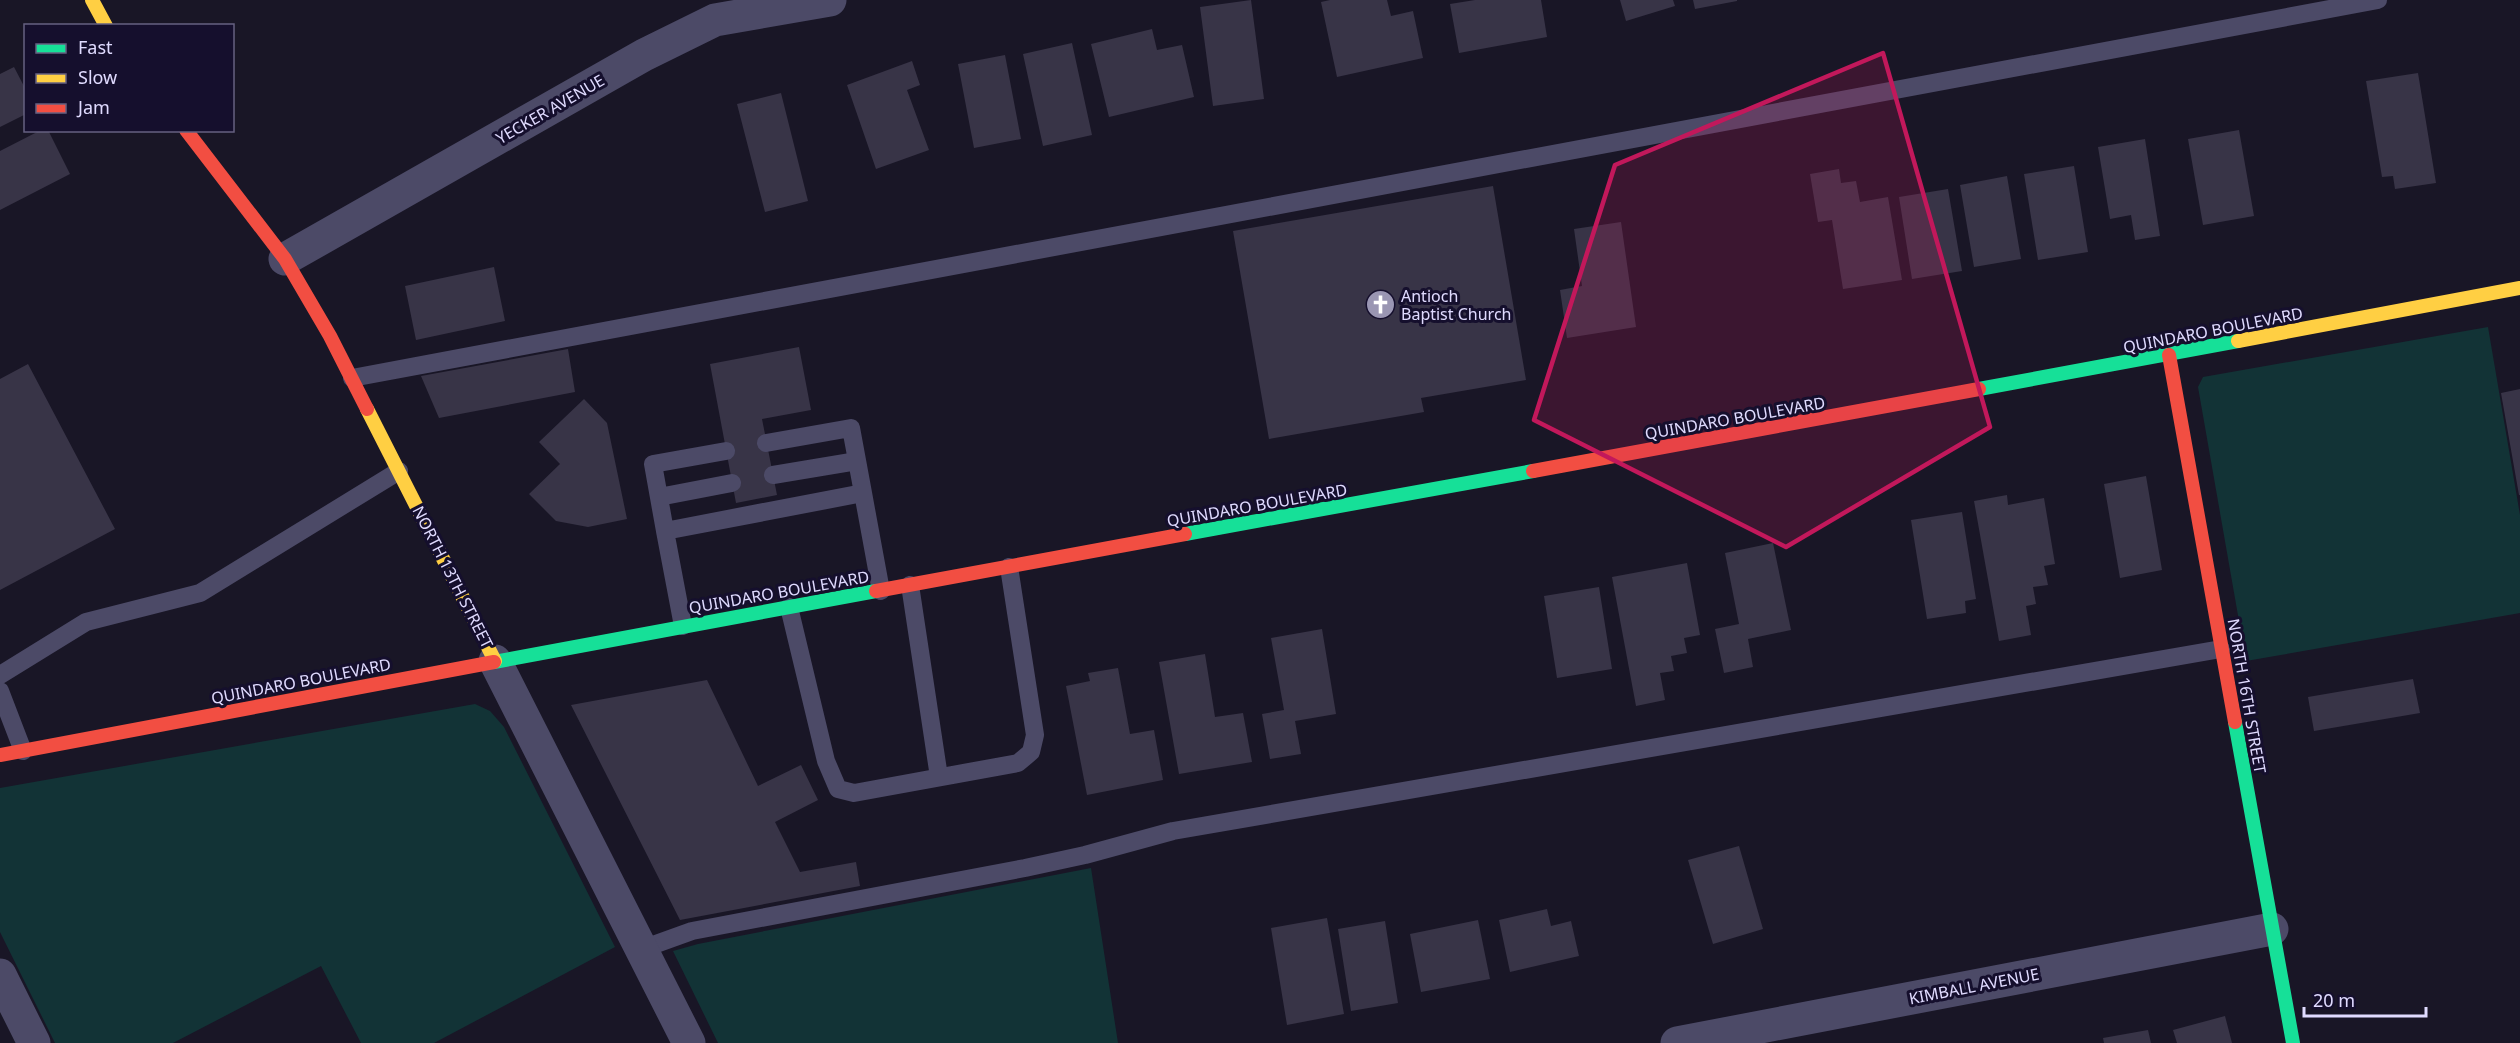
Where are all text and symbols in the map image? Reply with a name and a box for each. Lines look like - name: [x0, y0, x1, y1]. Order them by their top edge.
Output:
- legend: [24, 24, 234, 132]
- text: Fast: [78, 35, 113, 59]
- text: Slow: [78, 65, 117, 89]
- street label: YECKER AVENUE: [492, 69, 608, 149]
- text: Jam: [76, 95, 110, 119]
- place label: Antioch Baptist Church: [1401, 285, 1511, 325]
- church icon: Antioch Baptist Church: [1364, 289, 1396, 321]
- street label: QUINDARO BOULEVARD: [2121, 302, 2305, 358]
- street label: QUINDARO BOULEVARD: [1643, 391, 1827, 445]
- street label: QUINDARO BOULEVARD: [1165, 478, 1349, 532]
- street label: NORTH 13TH STREET: [408, 502, 498, 652]
- street label: QUINDARO BOULEVARD: [687, 565, 871, 619]
- street label: NORTH 16TH STREET: [2223, 617, 2271, 775]
- street label: QUINDARO BOULEVARD: [209, 653, 393, 709]
- street label: KIMBALL AVENUE: [1907, 963, 2041, 1009]
- scale bar: [2304, 980, 2426, 1018]
- text: 20 m: [2313, 988, 2355, 1012]

